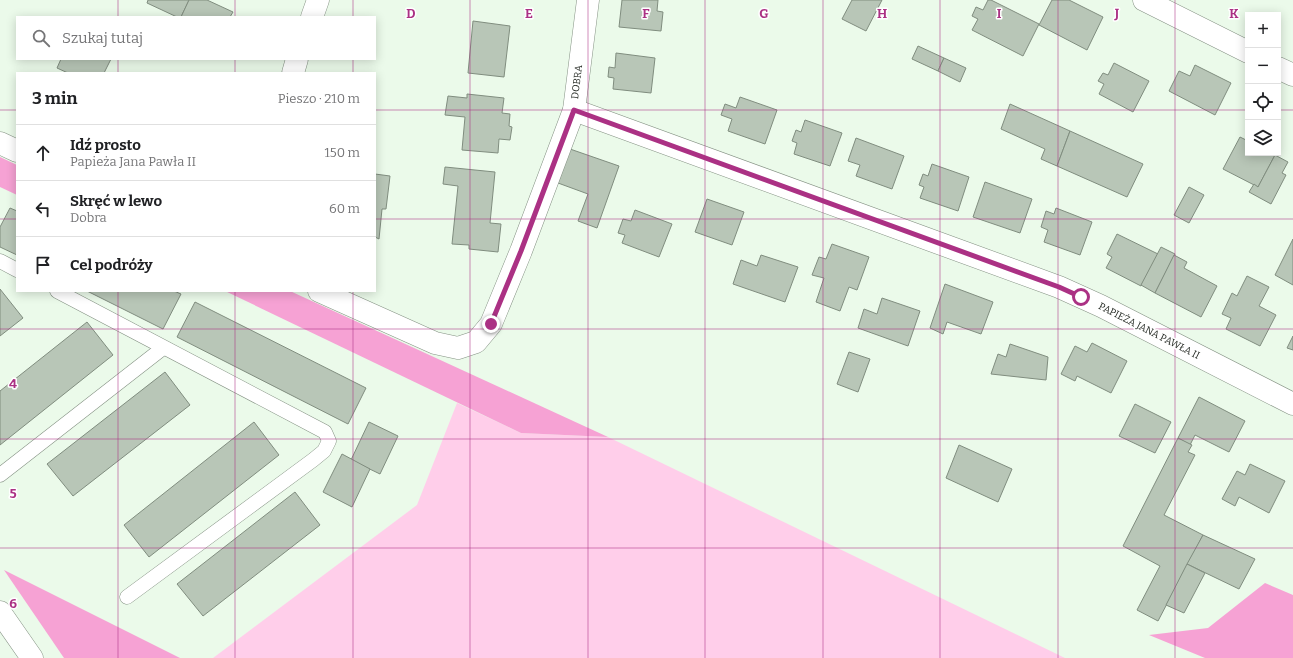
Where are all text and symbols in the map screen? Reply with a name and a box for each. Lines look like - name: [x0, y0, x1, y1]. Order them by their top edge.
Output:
- text: D: [406, 6, 416, 21]
- text: E: [525, 6, 533, 21]
- text: F: [642, 6, 650, 21]
- text: G: [759, 6, 769, 21]
- text: H: [877, 6, 887, 21]
- text: I: [997, 6, 1002, 21]
- text: J: [1114, 6, 1120, 21]
- text: K: [1229, 6, 1239, 21]
- map controls: [1245, 12, 1281, 156]
- button: +: [1245, 12, 1281, 48]
- search box: [16, 16, 376, 60]
- icon: search: [30, 27, 52, 49]
- text: Szukaj tutaj: [62, 29, 143, 47]
- button: −: [1245, 48, 1281, 84]
- street label: DOBRA: [569, 63, 585, 100]
- button: locate: [1245, 84, 1281, 120]
- text: 3 min: [32, 88, 77, 109]
- text: Pieszo · 210 m: [278, 91, 360, 106]
- button: layers: [1245, 120, 1281, 156]
- text: Idź prosto: [70, 136, 141, 154]
- icon: ahead: [32, 142, 54, 164]
- text: 150 m: [324, 145, 360, 160]
- text: Papieża Jana Pawła II: [70, 154, 196, 169]
- text: Skręć w lewo: [70, 192, 162, 210]
- icon: left: [32, 198, 54, 220]
- text: 60 m: [329, 201, 360, 216]
- text: Dobra: [70, 210, 107, 225]
- icon: arrive: [32, 254, 54, 276]
- text: Cel podróży: [70, 256, 153, 274]
- route start: [1072, 288, 1090, 306]
- street label: PAPIEŻA JANA PAWŁA II: [1096, 298, 1203, 362]
- route end: [482, 315, 500, 333]
- text: 4: [9, 376, 17, 391]
- text: 5: [9, 486, 17, 501]
- text: 6: [9, 596, 17, 611]

